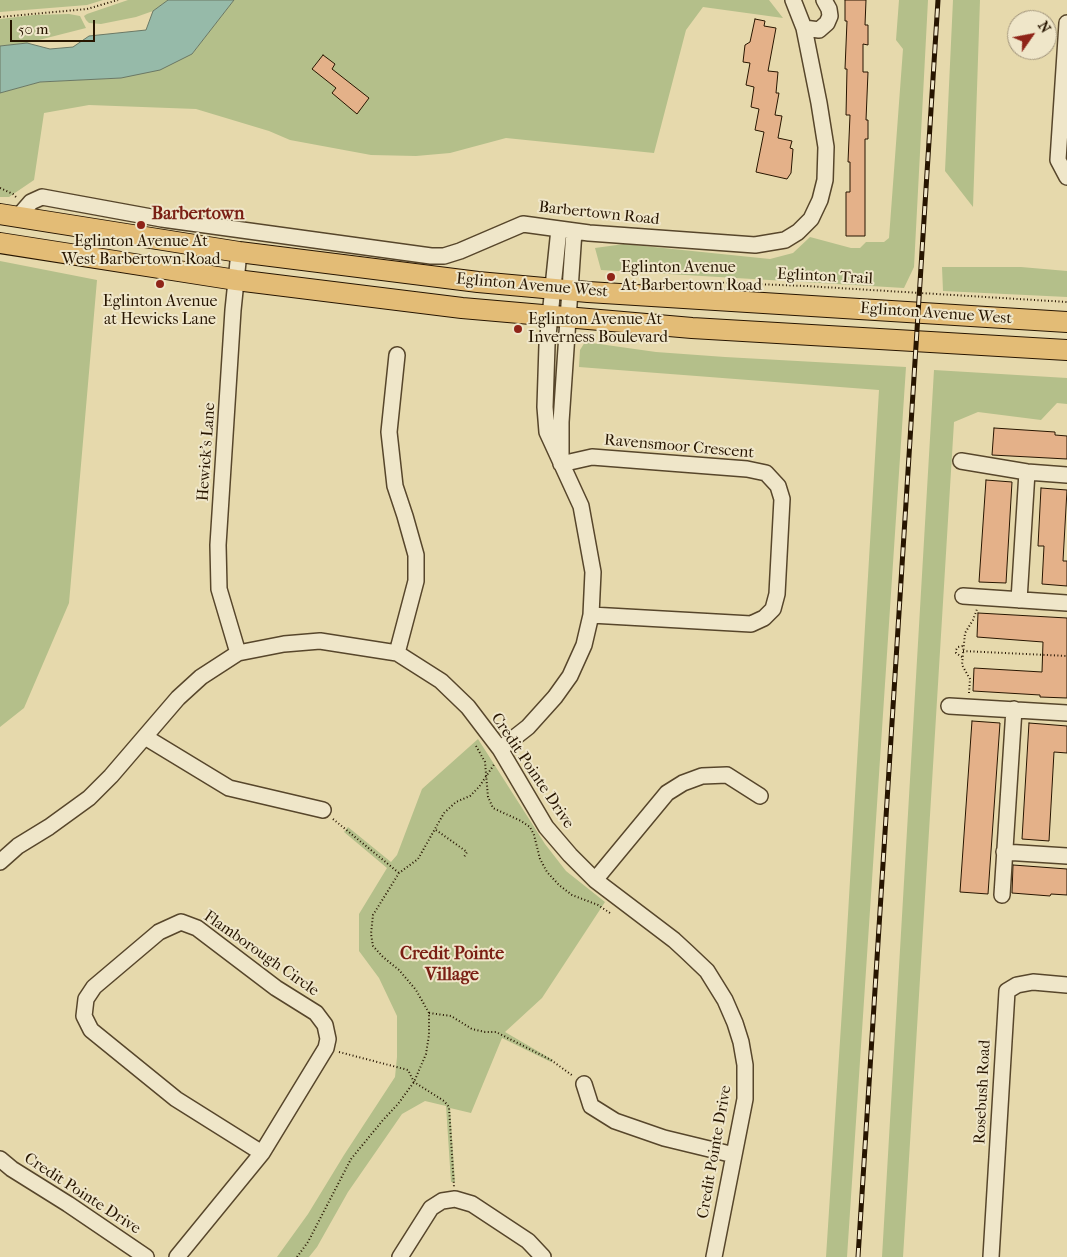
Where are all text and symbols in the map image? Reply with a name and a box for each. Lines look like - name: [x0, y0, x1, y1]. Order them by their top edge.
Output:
- scale bar: [12, 10, 98, 42]
- north arrow: [1007, 10, 1057, 60]
- text: N: [1034, 18, 1054, 36]
- text: 50 m: [18, 20, 48, 38]
- street label: Barbertown Road: [538, 198, 660, 230]
- district label: Barbertown: [152, 204, 244, 226]
- marker: Eglinton Avenue At West Barbertown Road: [135, 219, 147, 231]
- place label: Eglinton Avenue At West Barbertown Road: [61, 232, 221, 270]
- place label: Eglinton Avenue At Barbertown Road: [621, 258, 762, 296]
- street label: Eglinton Trail: [777, 265, 873, 289]
- street label: Eglinton Avenue West: [455, 270, 609, 302]
- marker: Eglinton Avenue At Barbertown Road: [605, 271, 617, 283]
- marker: Eglinton Avenue at Hewicks Lane: [154, 278, 166, 290]
- place label: Eglinton Avenue at Hewicks Lane: [103, 292, 217, 330]
- street label: Eglinton Avenue West: [859, 299, 1013, 329]
- place label: Eglinton Avenue At Inverness Boulevard: [528, 310, 668, 348]
- marker: Eglinton Avenue At Inverness Boulevard: [512, 323, 524, 335]
- street label: Hewick's Lane: [194, 402, 220, 502]
- street label: Ravensmoor Crescent: [603, 431, 755, 463]
- street label: Credit Pointe Drive: [486, 710, 578, 832]
- street label: Flamborough Circle: [200, 907, 322, 1001]
- district label: Credit Pointe Village: [400, 944, 504, 986]
- street label: Rosebush Road: [971, 1039, 995, 1145]
- street label: Credit Pointe Drive: [694, 1084, 736, 1220]
- street label: Credit Pointe Drive: [20, 1149, 144, 1239]

